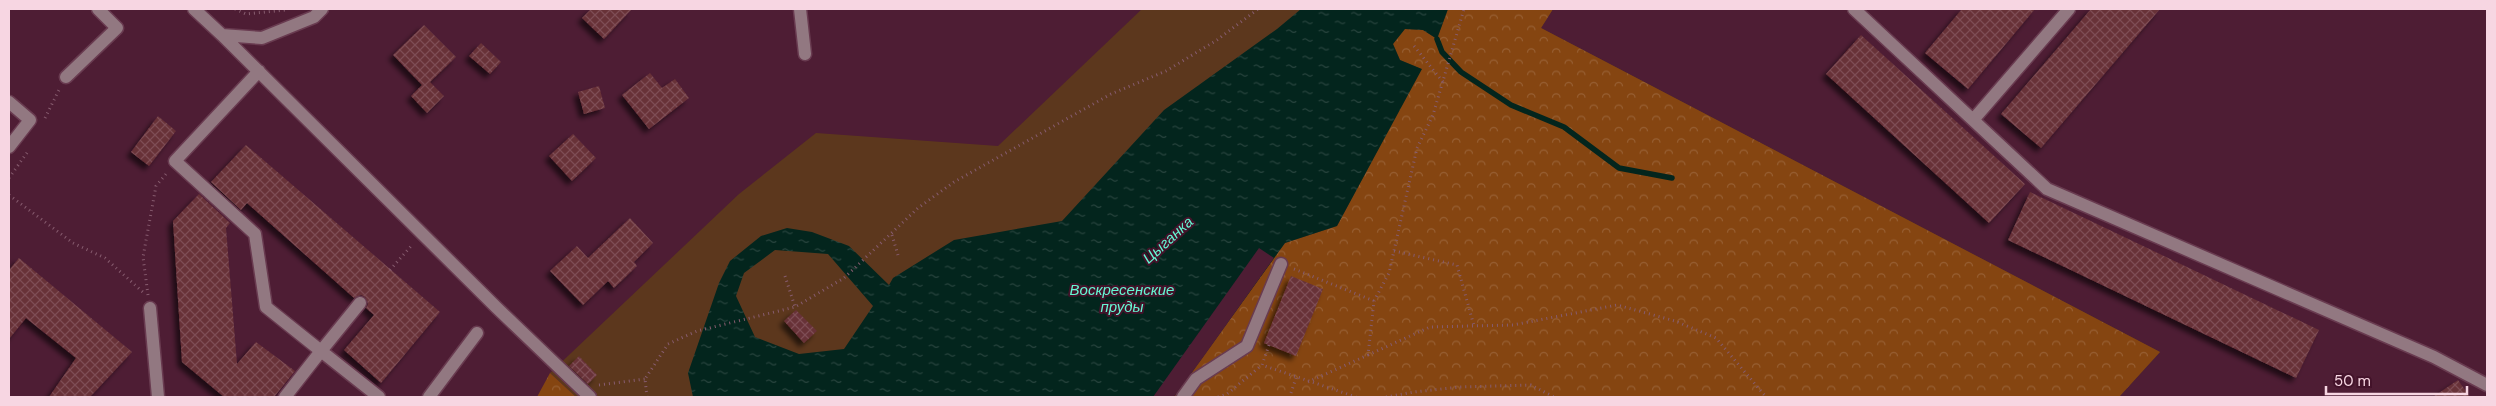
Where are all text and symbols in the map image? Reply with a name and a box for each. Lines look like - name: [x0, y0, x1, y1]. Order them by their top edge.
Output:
- water label: Цыганка: [1139, 212, 1197, 268]
- water label: Воскресенские пруды: [1070, 280, 1174, 317]
- scale bar: [2326, 364, 2467, 396]
- text: 50 m: [2334, 371, 2371, 391]

